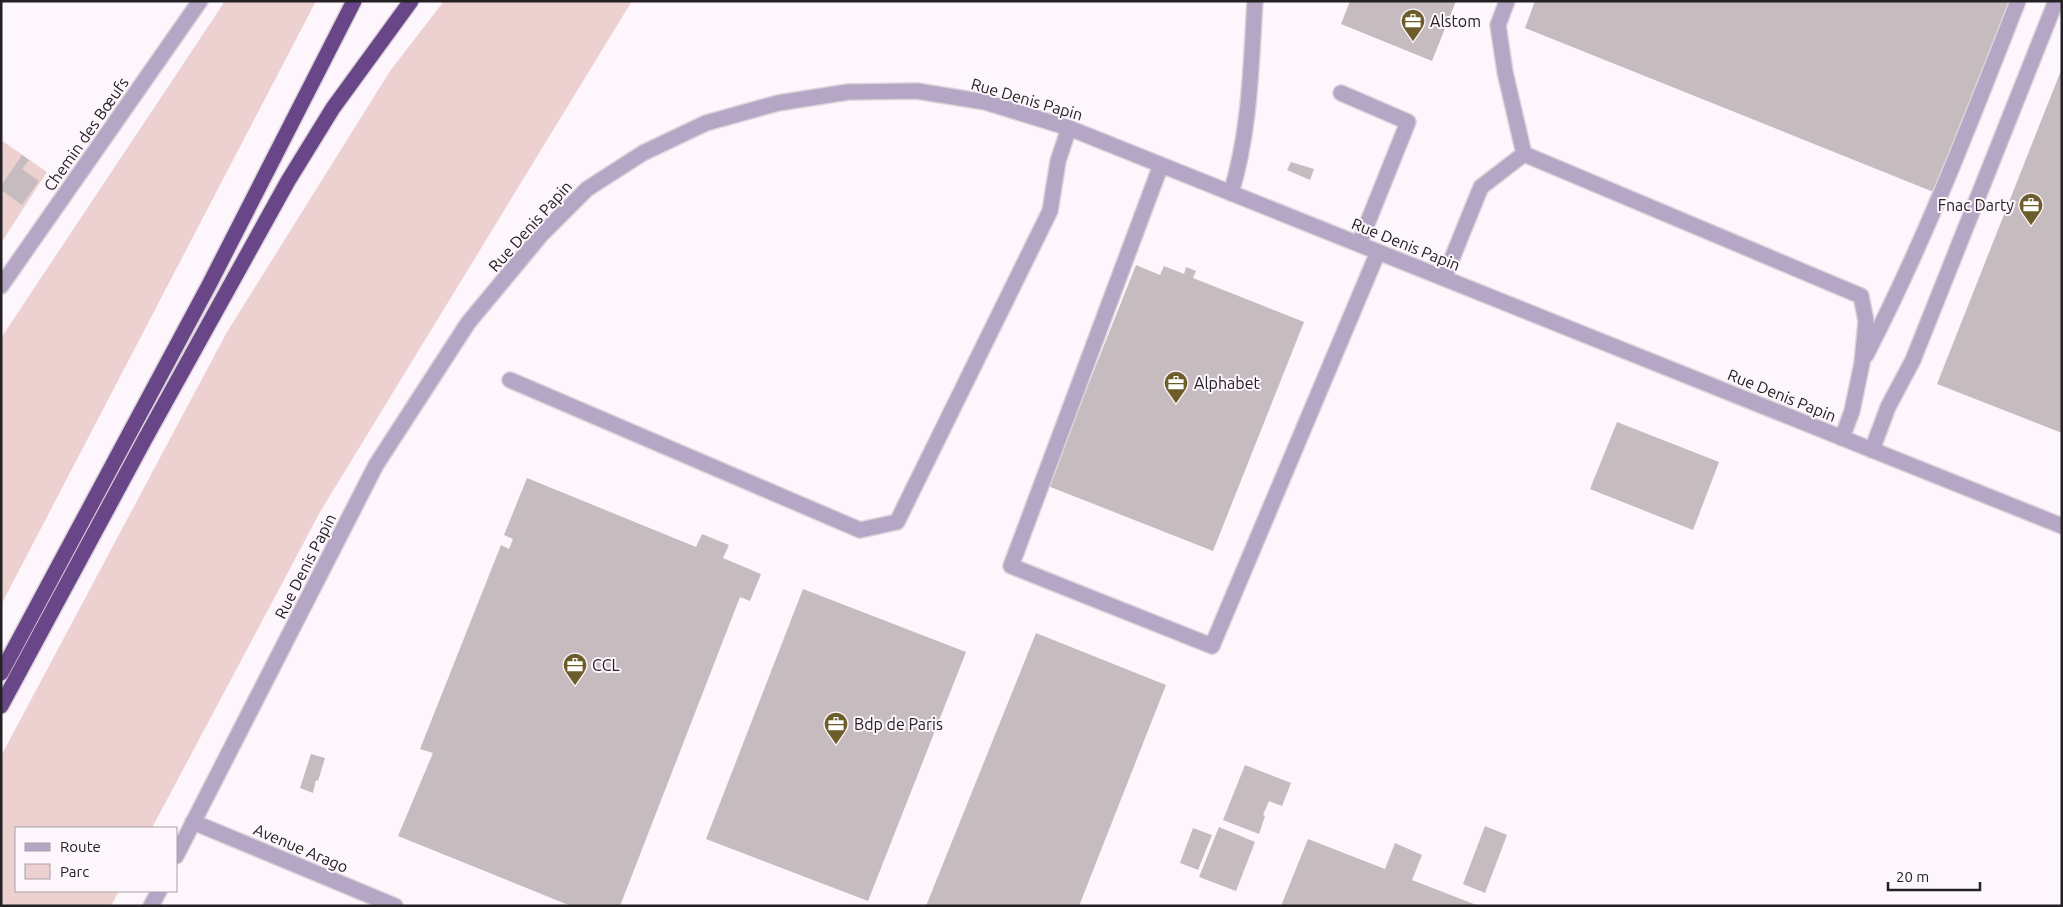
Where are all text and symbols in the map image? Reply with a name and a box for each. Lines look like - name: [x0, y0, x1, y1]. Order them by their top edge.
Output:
- office icon: Alstom: [1400, 8, 1426, 42]
- place label: Alstom: [1430, 12, 1481, 30]
- street label: Chemin des Bœufs: [40, 74, 132, 194]
- street label: Rue Denis Papin: [969, 74, 1085, 124]
- street label: Rue Denis Papin: [485, 177, 575, 275]
- office icon: Fnac Darty: [2018, 192, 2044, 226]
- place label: Fnac Darty: [1938, 196, 2014, 214]
- street label: Rue Denis Papin: [1349, 214, 1463, 274]
- street label: Rue Denis Papin: [1725, 365, 1839, 425]
- office icon: Alphabet: [1163, 370, 1189, 404]
- place label: Alphabet: [1194, 374, 1261, 392]
- street label: Rue Denis Papin: [271, 511, 339, 621]
- office icon: CCL: [562, 652, 588, 686]
- place label: CCL: [592, 656, 620, 674]
- office icon: Bdp de Paris: [823, 711, 849, 745]
- place label: Bdp de Paris: [854, 715, 943, 733]
- street label: Avenue Arago: [251, 820, 351, 876]
- legend: [15, 827, 178, 892]
- text: Route: [60, 838, 101, 855]
- scale bar: [1888, 860, 1980, 892]
- text: Parc: [60, 863, 89, 880]
- text: 20 m: [1896, 868, 1929, 885]

